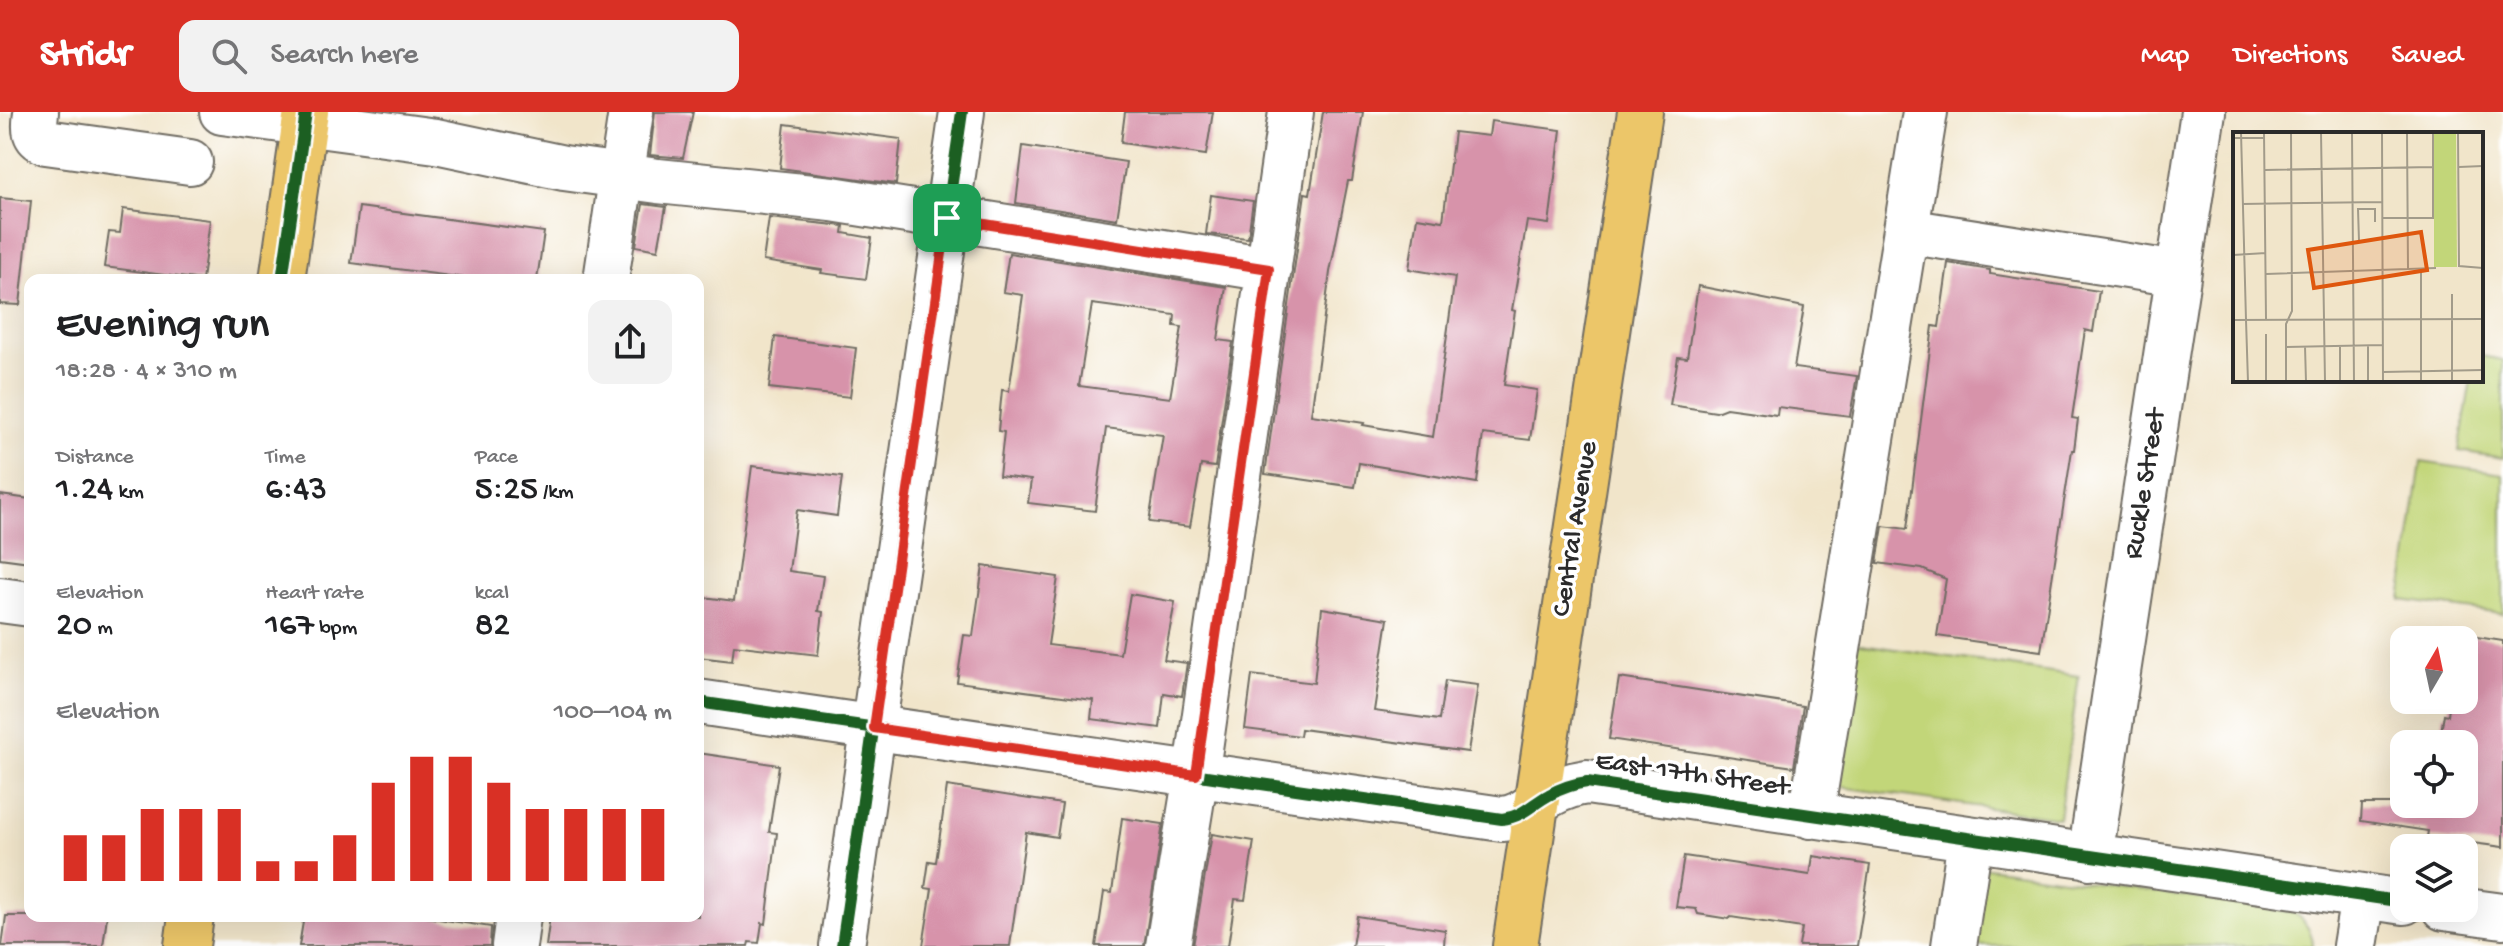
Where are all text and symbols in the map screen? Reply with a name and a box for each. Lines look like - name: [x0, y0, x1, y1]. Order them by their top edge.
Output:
- search box: [179, 20, 739, 92]
- text: Stridr: [40, 34, 131, 78]
- icon: search: [207, 34, 251, 78]
- text: Search here: [271, 39, 418, 74]
- text: Map: [2141, 40, 2189, 73]
- text: Directions: [2233, 40, 2347, 73]
- text: Saved: [2391, 40, 2463, 73]
- inset map: [2233, 132, 2483, 382]
- pin: [913, 184, 981, 252]
- icon: arrive: [925, 196, 969, 240]
- button: share: [588, 300, 672, 384]
- text: Evening run: [56, 301, 269, 353]
- text: 18:28 · 4 × 310 m: [56, 357, 237, 388]
- street label: Ruckle Street: [2118, 404, 2175, 562]
- street label: Central Avenue: [1546, 439, 1606, 619]
- text: Distance: [56, 445, 134, 471]
- text: Time: [265, 445, 306, 471]
- text: Pace: [475, 445, 518, 471]
- text: 1.24: [56, 471, 113, 511]
- text: 6:43: [265, 471, 327, 511]
- text: 5:25: [475, 471, 538, 511]
- text: km: [113, 480, 144, 506]
- text: /km: [538, 480, 574, 506]
- text: Elevation: [56, 581, 143, 607]
- text: Heart rate: [265, 581, 364, 607]
- text: kcal: [475, 581, 509, 607]
- text: 20: [56, 607, 92, 647]
- text: 167: [265, 607, 314, 647]
- text: 82: [475, 607, 510, 647]
- text: m: [92, 616, 113, 642]
- text: bpm: [314, 616, 357, 642]
- north arrow: [2390, 626, 2478, 714]
- map controls: [2390, 626, 2478, 922]
- text: Elevation: [56, 698, 159, 729]
- text: 100–104 m: [554, 698, 672, 729]
- button: locate: [2390, 730, 2478, 818]
- street label: East 17th Street: [1593, 745, 1793, 805]
- button: layers: [2390, 834, 2478, 922]

